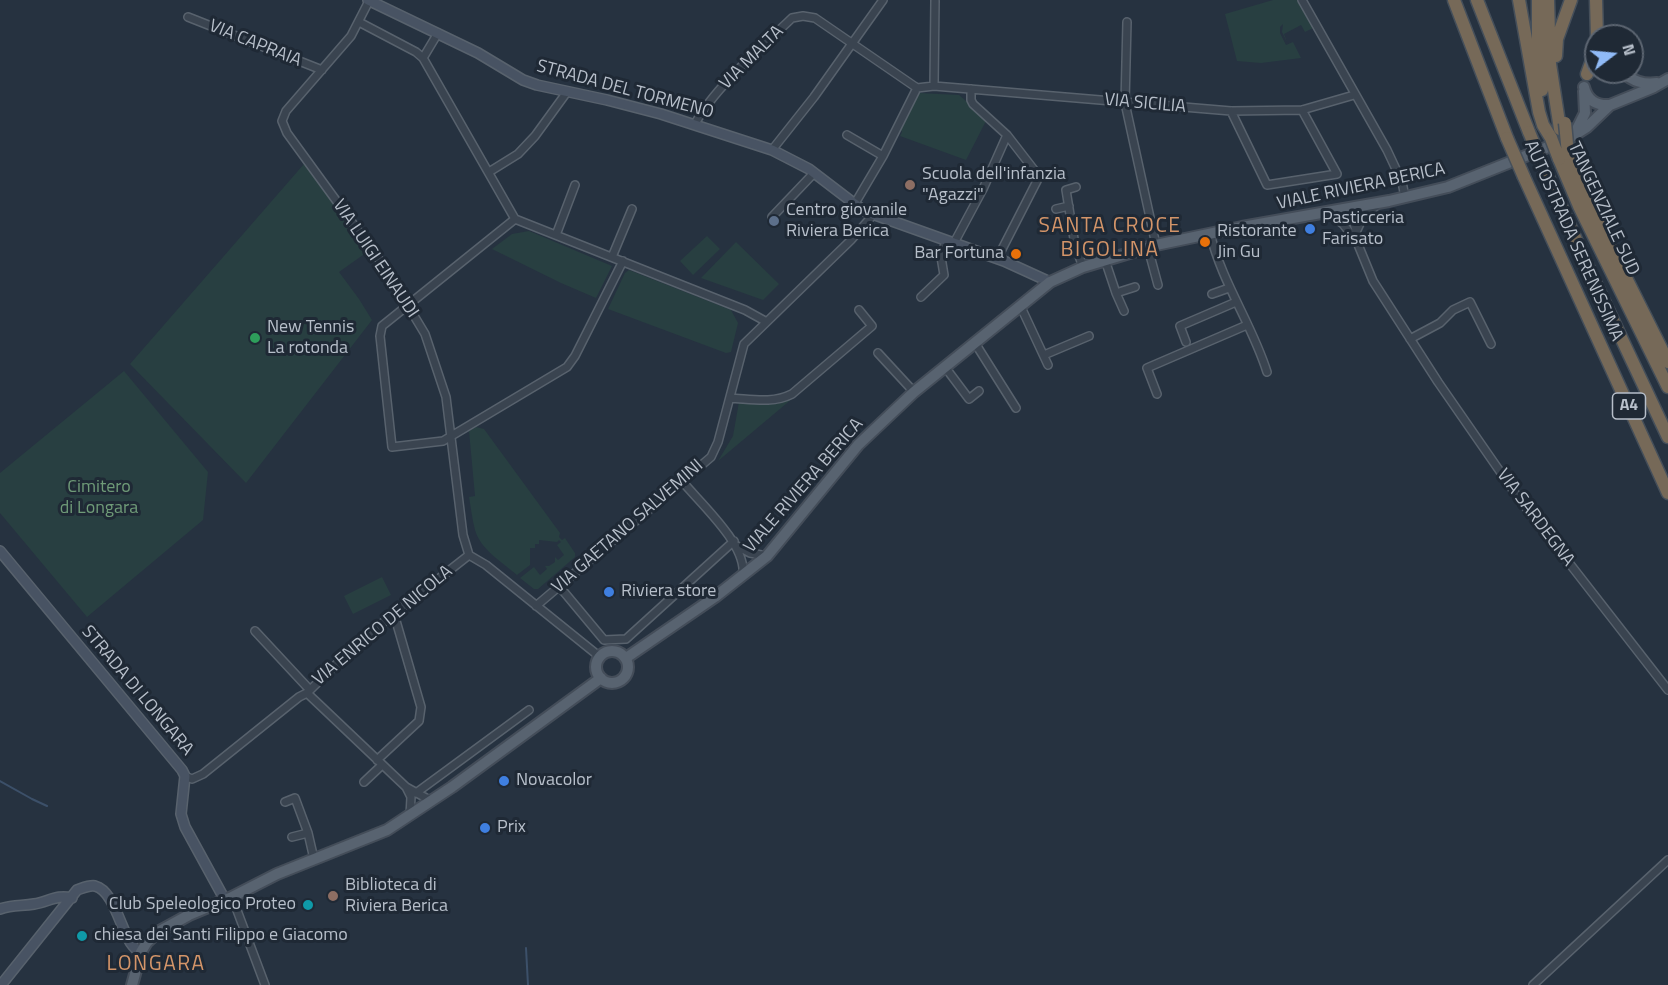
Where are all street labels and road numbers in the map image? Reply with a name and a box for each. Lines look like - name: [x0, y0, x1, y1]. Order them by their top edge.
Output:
- street label: VIA CAPRAIA: [206, 16, 304, 72]
- street label: VIA MALTA: [715, 21, 789, 95]
- street label: STRADA DEL TORMENO: [534, 56, 716, 124]
- street label: VIA SICILIA: [1103, 90, 1187, 118]
- street label: AUTOSTRADA SERENISSIMA: [1519, 137, 1627, 345]
- street label: TANGENZIALE SUD: [1563, 139, 1643, 279]
- street label: VIALE RIVIERA BERICA: [1275, 159, 1447, 215]
- street label: VIA LUIGI EINAUDI: [327, 196, 423, 322]
- road number: A4: [1612, 393, 1646, 419]
- street label: VIALE RIVIERA BERICA: [740, 414, 868, 558]
- street label: VIA GAETANO SALVEMINI: [548, 455, 708, 599]
- street label: VIA SARDEGNA: [1491, 465, 1579, 571]
- street label: VIA ENRICO DE NICOLA: [309, 561, 457, 691]
- street label: STRADA DI LONGARA: [76, 622, 198, 760]

